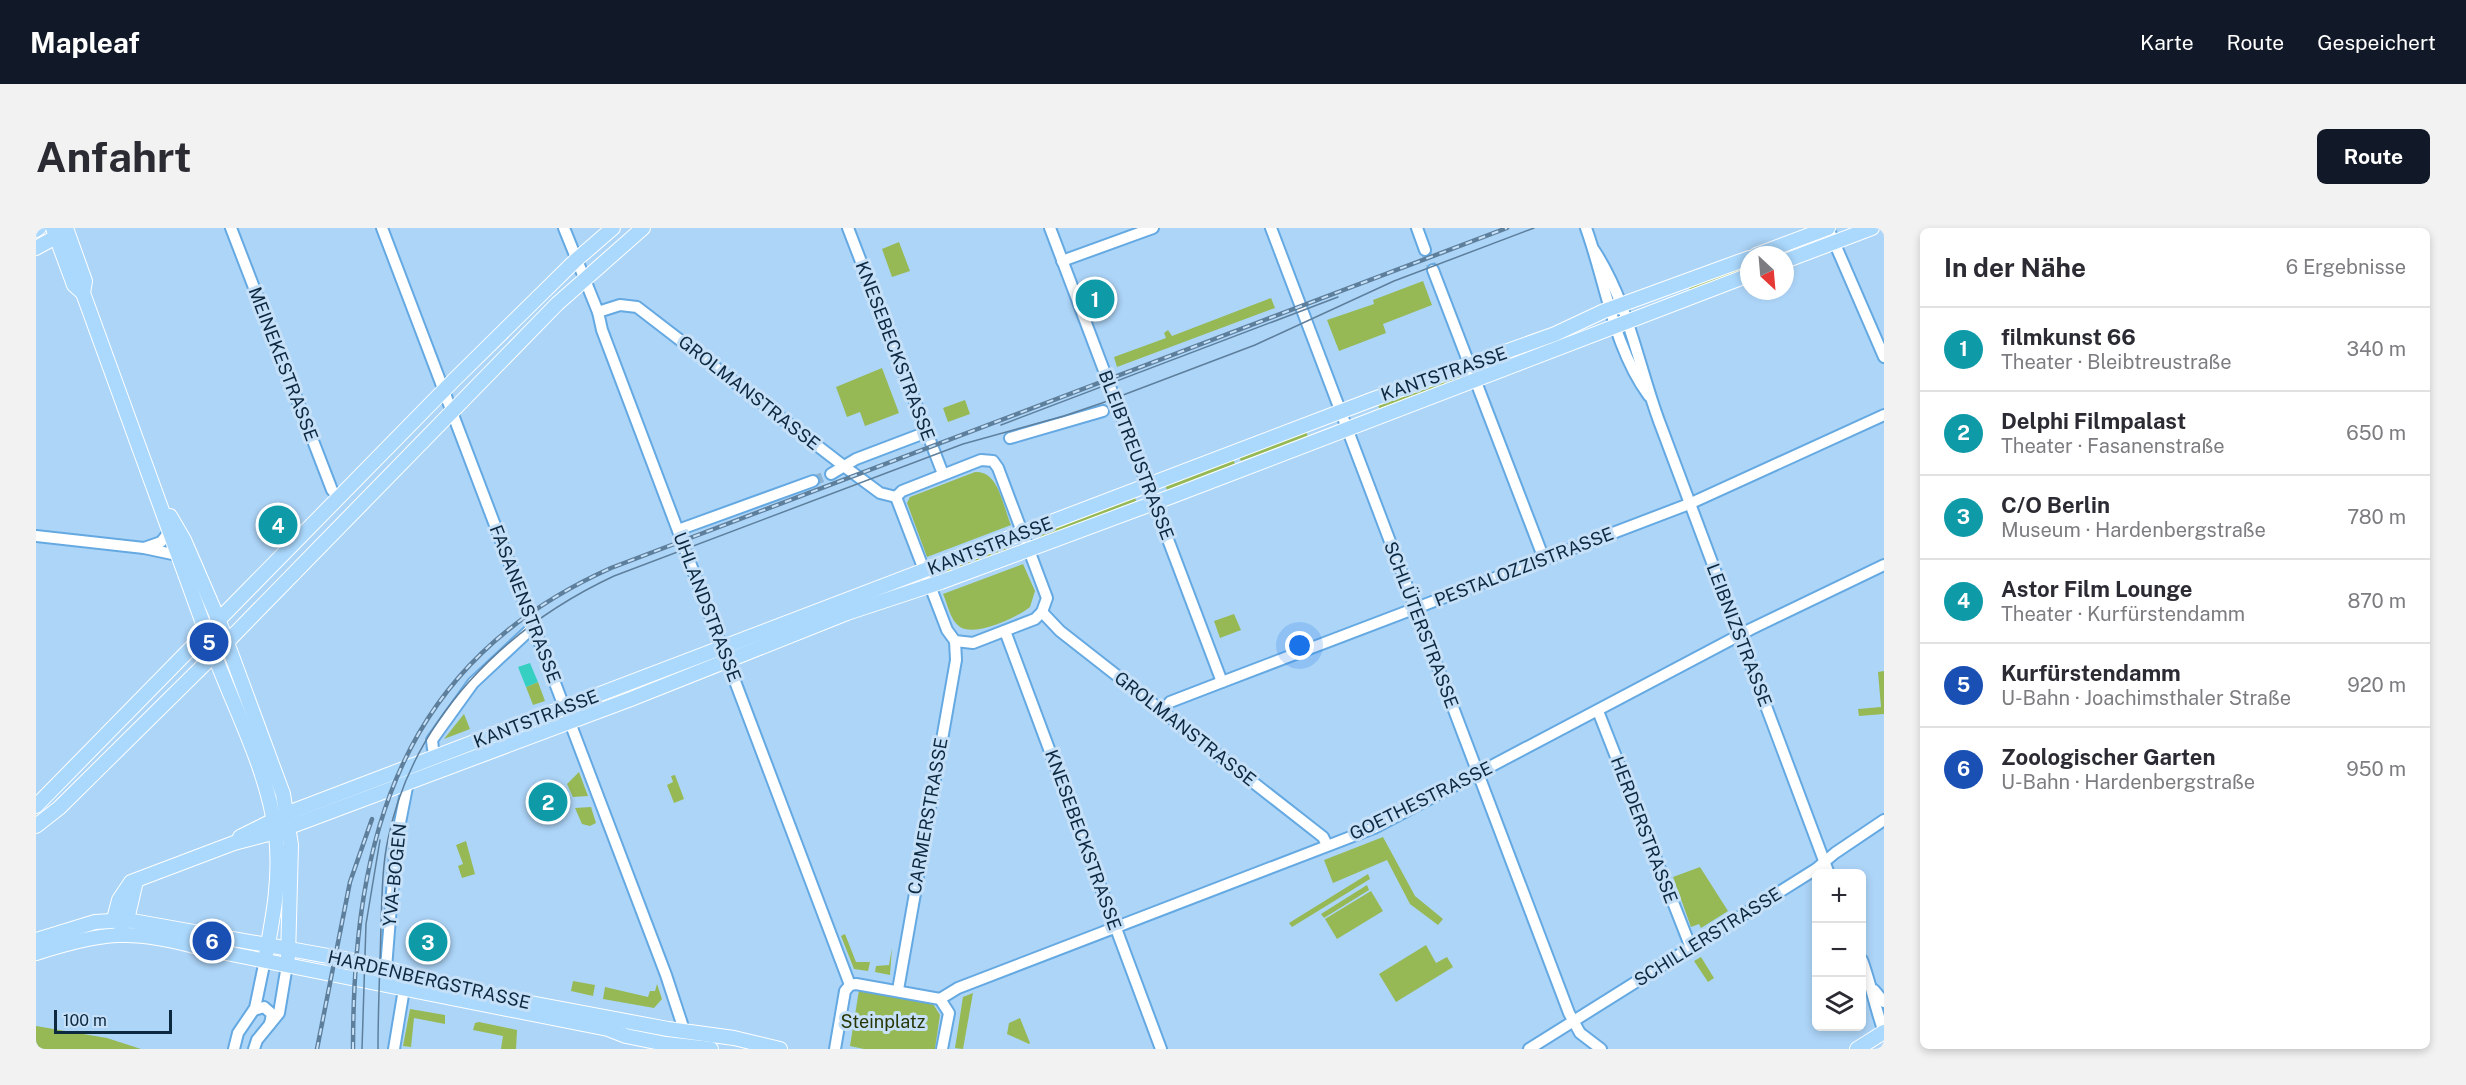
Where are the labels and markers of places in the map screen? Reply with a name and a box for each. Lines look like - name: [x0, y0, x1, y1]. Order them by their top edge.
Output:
- pin: 1: [1076, 276, 1114, 322]
- pin: 4: [258, 502, 298, 548]
- pin: 5: [190, 620, 228, 664]
- pin: 2: [528, 780, 568, 824]
- pin: 6: [192, 918, 231, 964]
- pin: 3: [408, 920, 448, 964]

